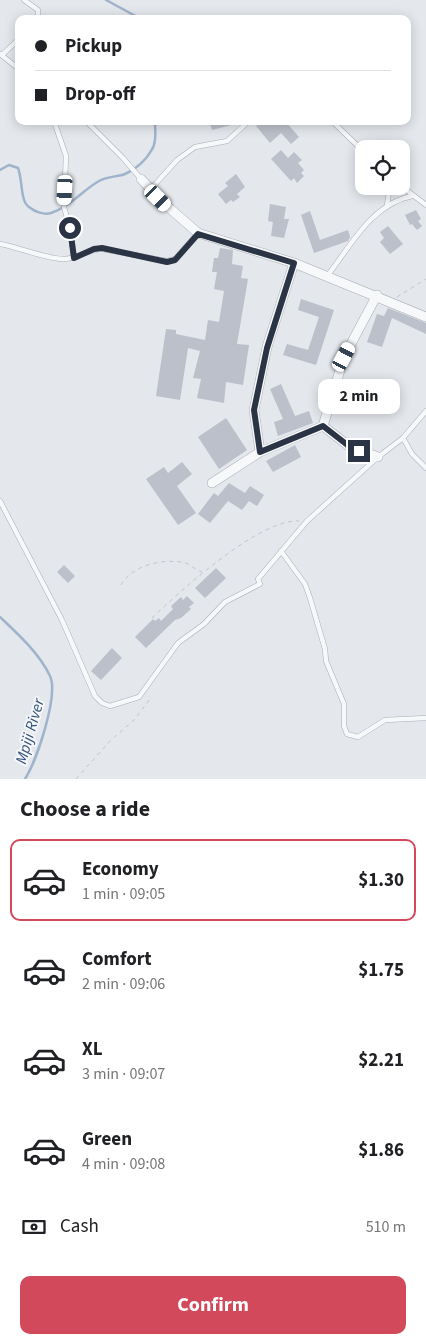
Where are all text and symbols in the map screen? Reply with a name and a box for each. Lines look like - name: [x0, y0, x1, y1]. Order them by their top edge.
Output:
- text: Pickup: [65, 33, 122, 60]
- text: Drop-off: [65, 81, 135, 108]
- map controls: [355, 140, 410, 195]
- button: locate: [355, 140, 410, 195]
- car: [56, 175, 73, 205]
- car: [142, 182, 173, 214]
- route start: [59, 217, 81, 239]
- car: [330, 340, 357, 374]
- callout: 2 min: [318, 378, 400, 414]
- text: 2 min: [340, 385, 378, 407]
- route end: [348, 440, 370, 462]
- water label: Mpiji River: [10, 694, 50, 767]
- text: Choose a ride: [20, 793, 150, 825]
- text: Economy: [82, 856, 159, 883]
- icon: car: [22, 858, 67, 903]
- text: $1.30: [358, 867, 404, 894]
- text: 1 min · 09:05: [82, 883, 165, 905]
- text: Comfort: [82, 946, 152, 973]
- icon: car: [22, 948, 67, 993]
- text: $1.75: [358, 957, 404, 984]
- text: 2 min · 09:06: [82, 973, 165, 995]
- text: XL: [82, 1036, 103, 1063]
- icon: car: [22, 1038, 67, 1083]
- text: $2.21: [358, 1047, 404, 1074]
- text: 3 min · 09:07: [82, 1063, 165, 1085]
- text: Green: [82, 1126, 132, 1153]
- icon: car: [22, 1128, 67, 1173]
- text: $1.86: [358, 1137, 404, 1164]
- text: 4 min · 09:08: [82, 1153, 165, 1175]
- icon: cash: [20, 1213, 48, 1241]
- text: Cash: [60, 1213, 99, 1240]
- text: 510 m: [366, 1216, 406, 1238]
- button: Confirm: [20, 1276, 406, 1334]

